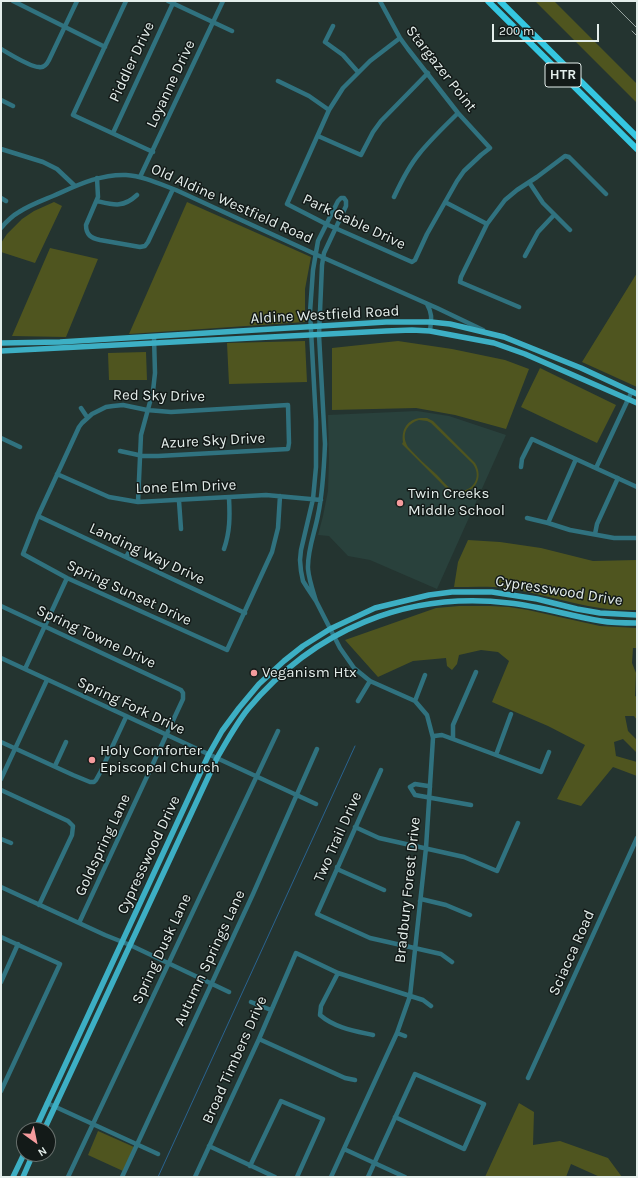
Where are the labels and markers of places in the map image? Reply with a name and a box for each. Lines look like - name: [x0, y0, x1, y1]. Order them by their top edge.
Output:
- place label: Twin Creeks Middle School: [408, 485, 505, 520]
- marker: Twin Creeks Middle School: [395, 498, 405, 508]
- place label: Veganism Htx: [262, 664, 357, 682]
- marker: Veganism Htx: [249, 668, 259, 678]
- place label: Holy Comforter Episcopal Church: [100, 742, 220, 777]
- marker: Holy Comforter Episcopal Church: [87, 755, 97, 765]

